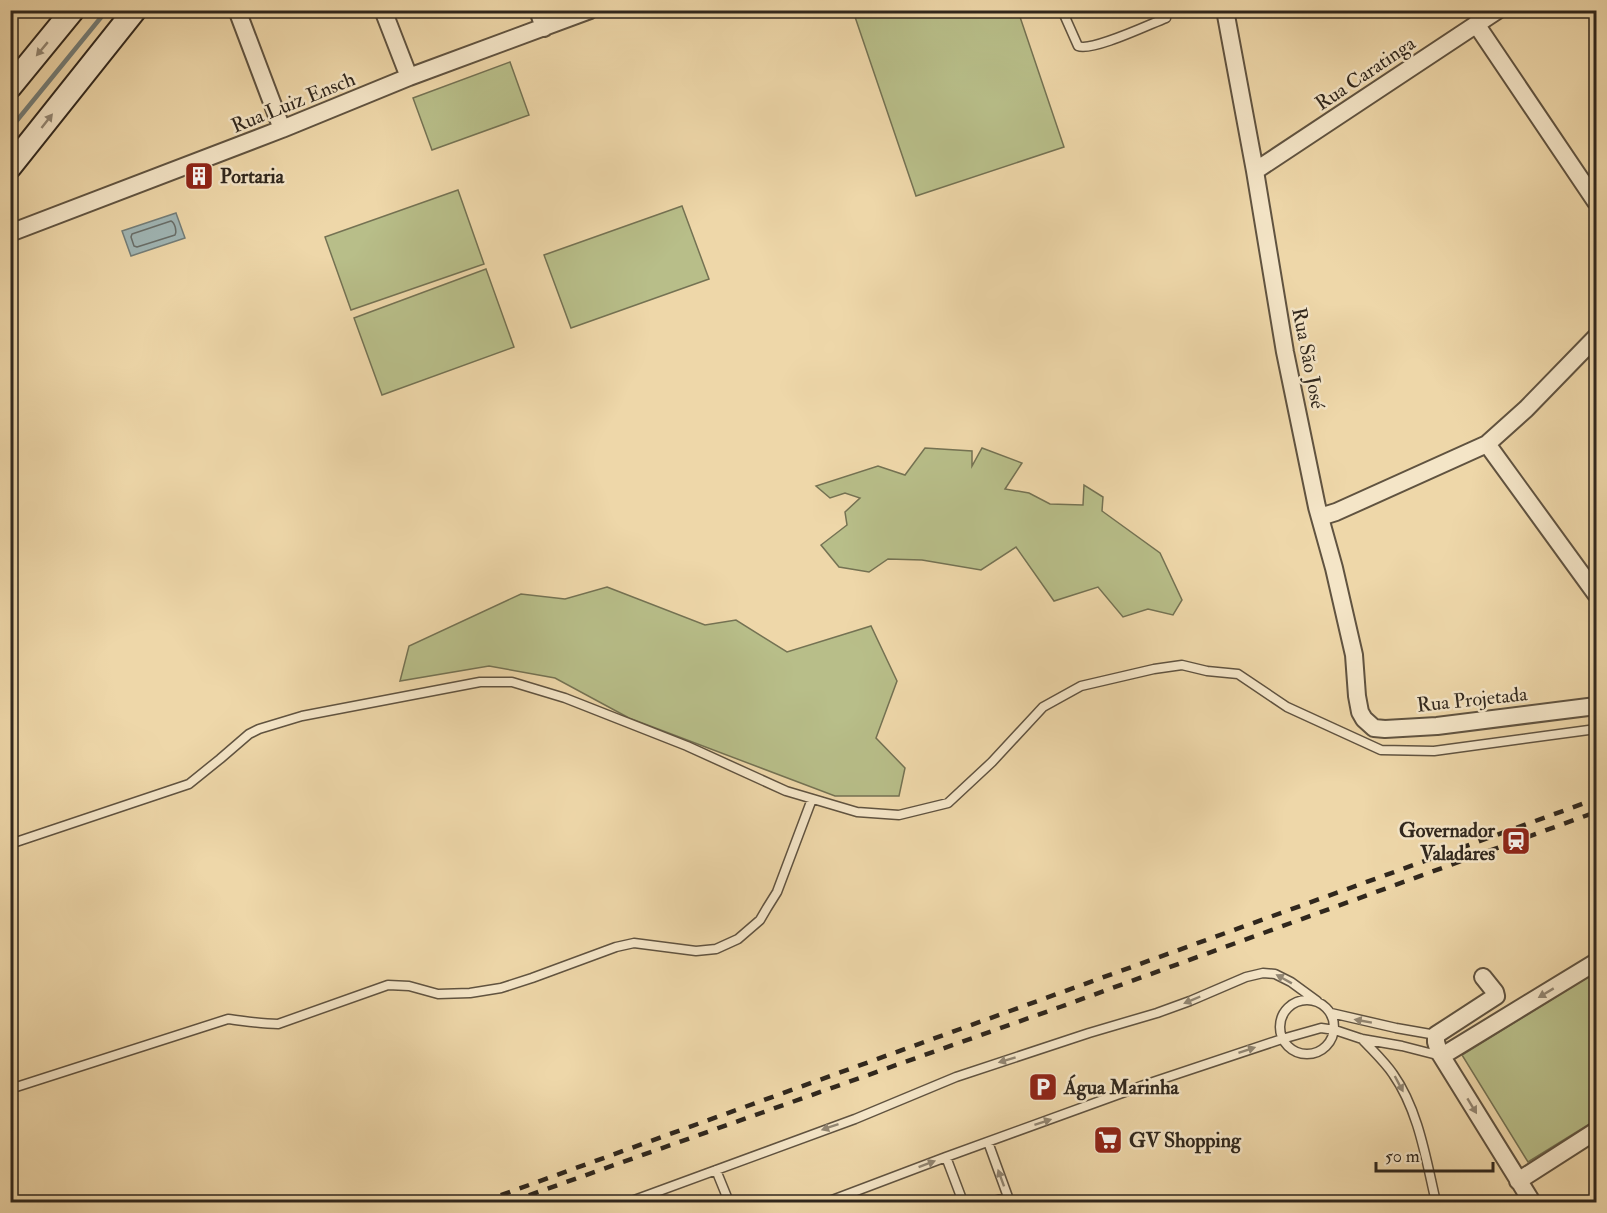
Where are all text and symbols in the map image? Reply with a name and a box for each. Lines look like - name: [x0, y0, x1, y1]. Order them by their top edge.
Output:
- street label: Rua Caratinga: [1310, 30, 1421, 116]
- one-way arrow: [36, 41, 49, 57]
- street label: Rua Luiz Ensch: [228, 66, 359, 139]
- one-way arrow: [40, 113, 53, 129]
- building icon: Portaria: [183, 160, 215, 192]
- place label: Portaria: [220, 164, 285, 189]
- street label: Rua São José: [1286, 305, 1331, 411]
- street label: Rua Projetada: [1415, 681, 1529, 718]
- place label: Governador Valadares: [1399, 818, 1496, 866]
- station icon: Governador Valadares: [1500, 825, 1532, 857]
- one-way arrow: [1275, 974, 1292, 984]
- one-way arrow: [1538, 987, 1555, 998]
- one-way arrow: [1183, 996, 1201, 1005]
- one-way arrow: [1353, 1016, 1372, 1025]
- one-way arrow: [1238, 1045, 1256, 1055]
- one-way arrow: [998, 1056, 1016, 1065]
- parking icon: Água Marinha: [1027, 1071, 1059, 1103]
- place label: Água Marinha: [1063, 1074, 1180, 1101]
- one-way arrow: [1394, 1076, 1404, 1093]
- one-way arrow: [1467, 1098, 1478, 1114]
- one-way arrow: [1034, 1117, 1052, 1126]
- one-way arrow: [821, 1123, 839, 1133]
- supermarket icon: GV Shopping: [1092, 1124, 1124, 1156]
- place label: GV Shopping: [1129, 1128, 1242, 1154]
- scale bar: [1376, 1135, 1493, 1173]
- text: 50 m: [1385, 1145, 1420, 1168]
- one-way arrow: [918, 1159, 936, 1169]
- one-way arrow: [996, 1169, 1006, 1187]

